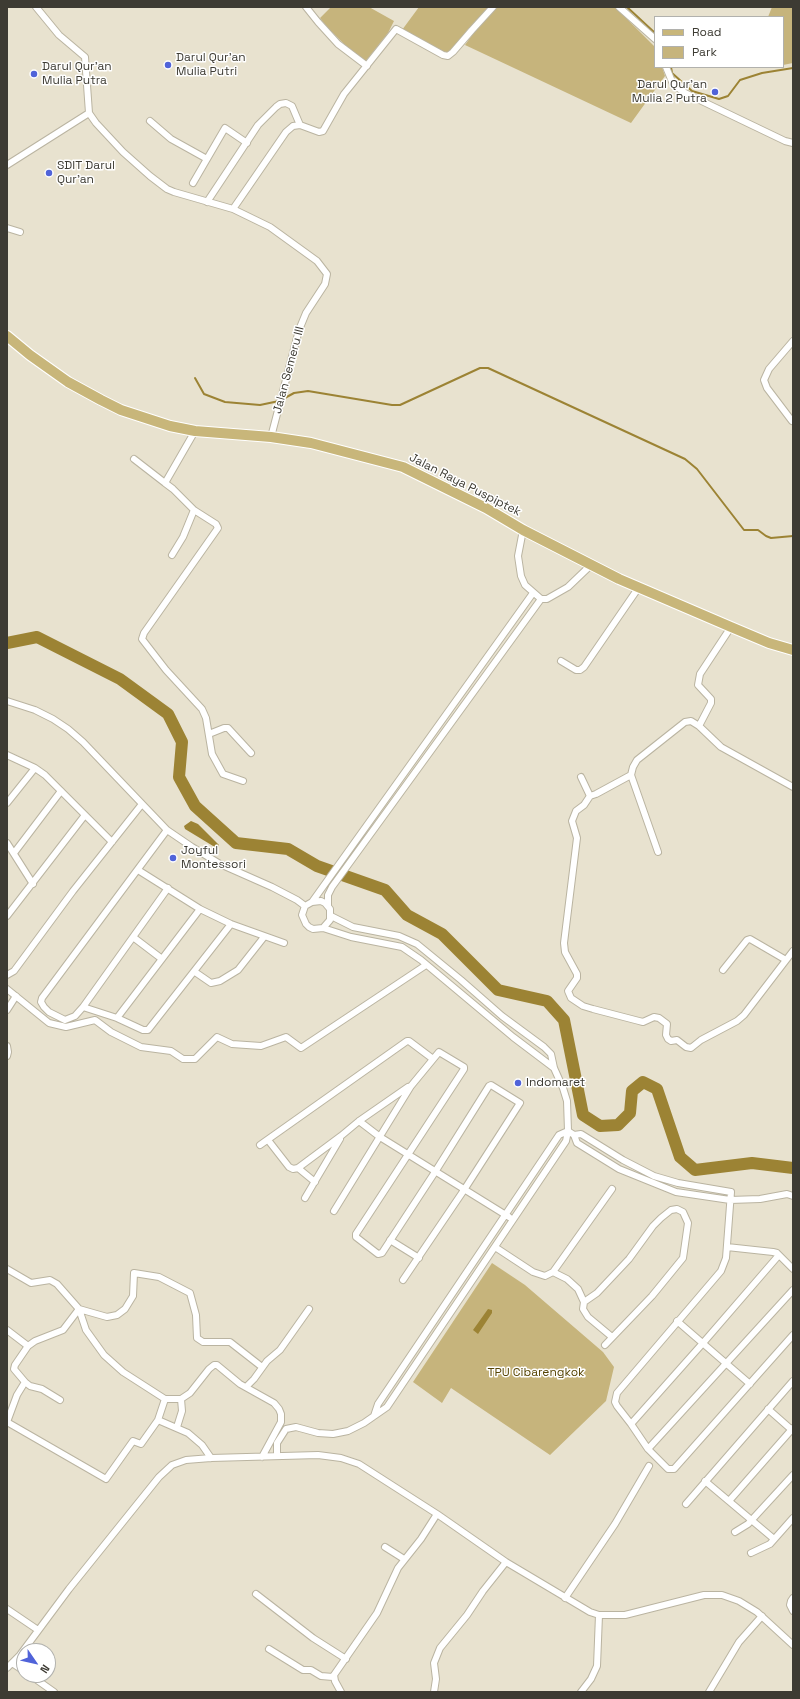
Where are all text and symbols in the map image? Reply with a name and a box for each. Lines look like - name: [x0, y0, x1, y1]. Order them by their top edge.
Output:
- legend: [654, 16, 784, 68]
- text: Road: [692, 24, 721, 40]
- text: Park: [692, 44, 717, 60]
- place label: Darul Qur'an Mulia Putri: [176, 51, 246, 79]
- place label: Darul Qur'an Mulia Putra: [42, 60, 112, 88]
- marker: Darul Qur'an Mulia Putri: [163, 60, 173, 70]
- marker: Darul Qur'an Mulia Putra: [29, 69, 39, 79]
- place label: Darul Qur'an Mulia 2 Putra: [632, 78, 707, 106]
- marker: Darul Qur'an Mulia 2 Putra: [710, 87, 720, 97]
- place label: SDIT Darul Qur'an: [57, 159, 115, 187]
- marker: SDIT Darul Qur'an: [44, 168, 54, 178]
- street label: Jalan Semeru III: [270, 325, 308, 415]
- street label: Jalan Raya Puspiptek: [407, 451, 523, 519]
- place label: Joyful Montessori: [181, 844, 246, 872]
- marker: Joyful Montessori: [168, 853, 178, 863]
- place label: Indomaret: [526, 1076, 585, 1090]
- marker: Indomaret: [513, 1078, 523, 1088]
- park label: TPU Cibarengkok: [487, 1366, 585, 1380]
- north arrow: [16, 1643, 56, 1683]
- text: N: [37, 1662, 53, 1676]

